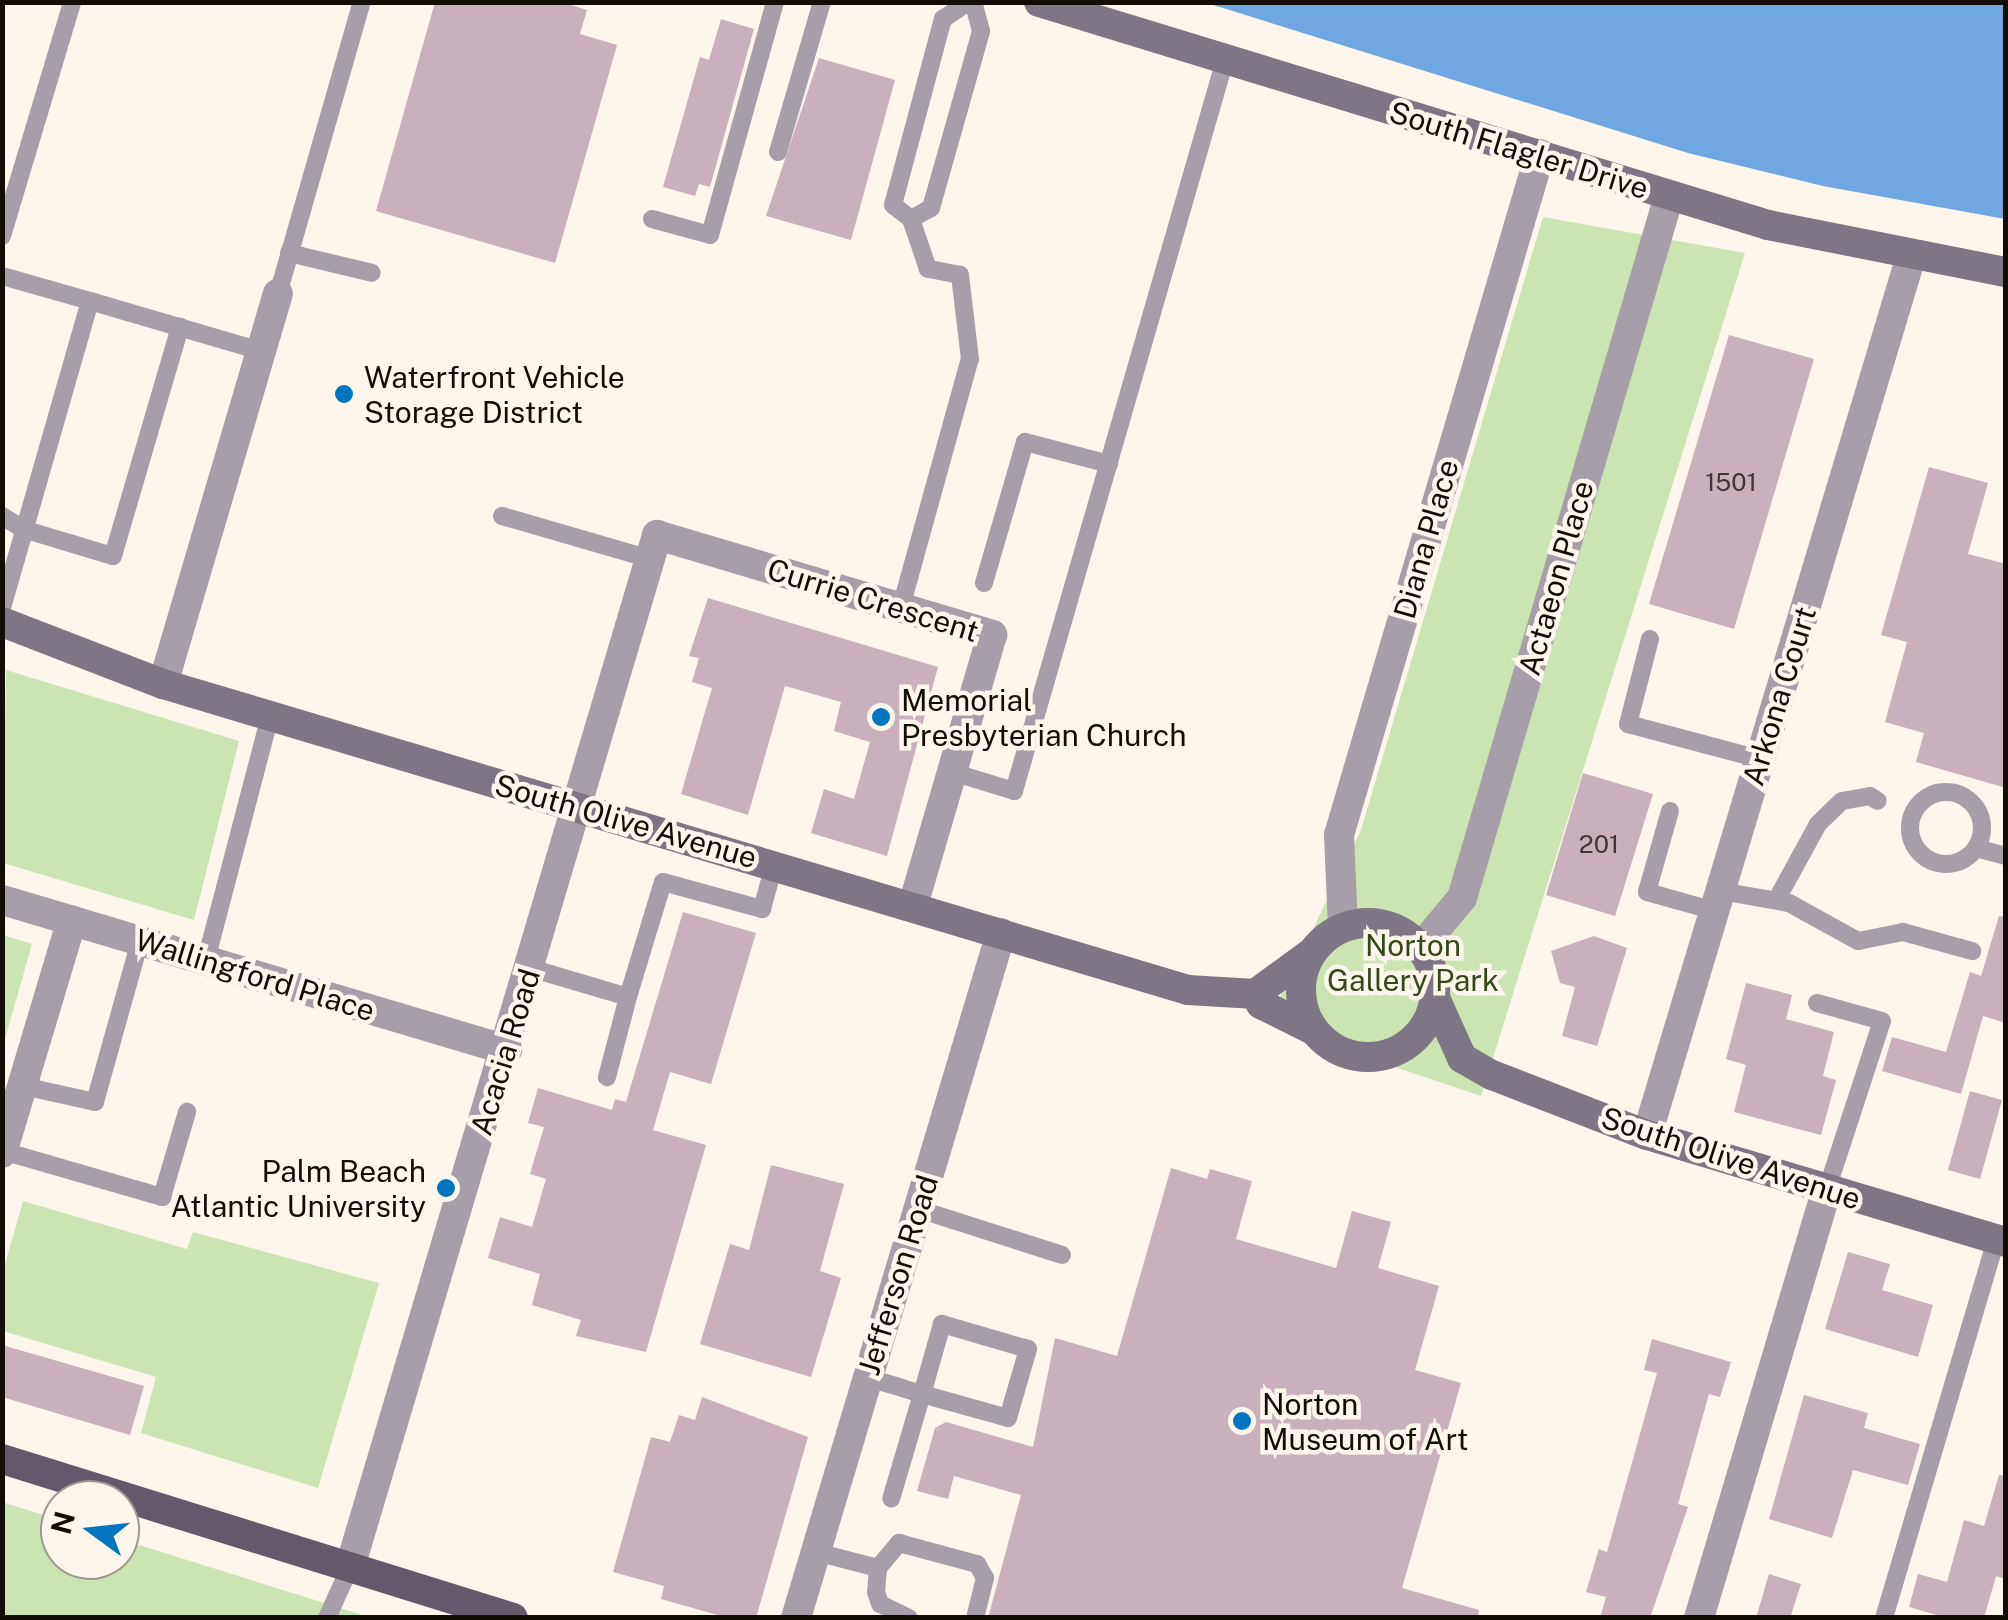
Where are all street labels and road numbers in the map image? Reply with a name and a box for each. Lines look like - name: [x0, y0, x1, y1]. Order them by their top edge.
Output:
- street label: South Flagler Drive: [1385, 93, 1653, 207]
- street label: Diana Place: [1386, 455, 1466, 623]
- street label: Actaeon Place: [1511, 476, 1601, 680]
- street label: Currie Crescent: [763, 551, 983, 649]
- street label: Arkona Court: [1735, 602, 1823, 790]
- street label: South Olive Avenue: [491, 766, 761, 876]
- street label: Wallingford Place: [131, 921, 379, 1029]
- street label: Acacia Road: [463, 964, 547, 1140]
- street label: South Olive Avenue: [1597, 1099, 1865, 1217]
- street label: Jefferson Road: [850, 1171, 946, 1379]

